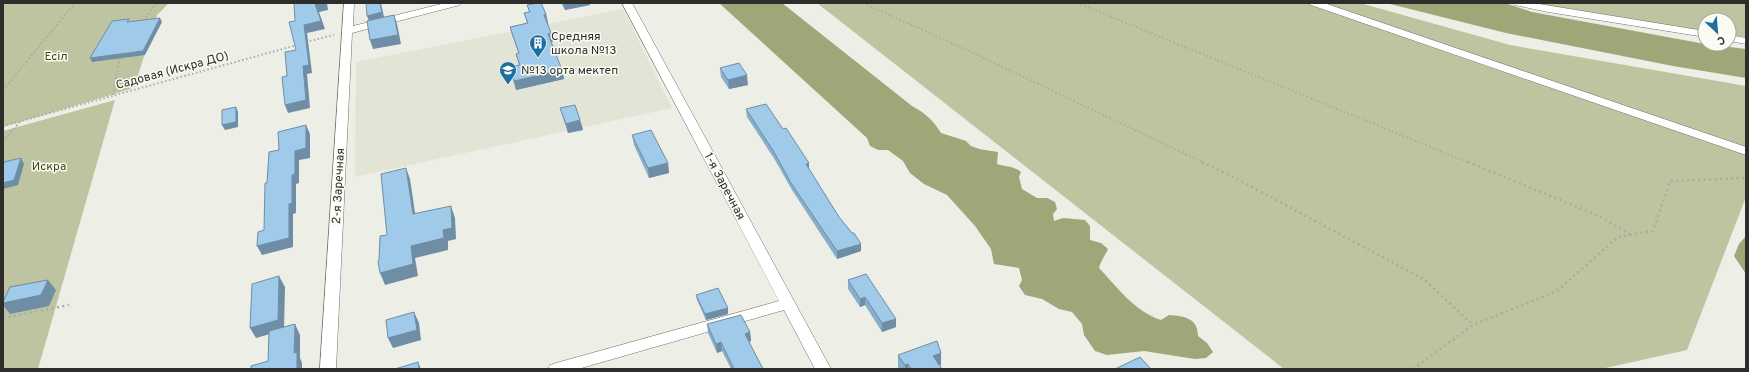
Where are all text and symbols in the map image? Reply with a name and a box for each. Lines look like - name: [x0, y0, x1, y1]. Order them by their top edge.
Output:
- north arrow: [1697, 12, 1737, 52]
- place label: Средняя школа №13: [551, 29, 616, 59]
- text: С: [1715, 32, 1727, 48]
- building icon: Средняя школа №13: [528, 33, 548, 58]
- street label: Садовая (Искра ДО): [114, 48, 230, 94]
- park label: Есіл: [44, 49, 68, 65]
- school or university icon: №13 орта мектеп: [498, 60, 518, 85]
- place label: №13 орта мектеп: [521, 63, 618, 79]
- street label: 2-я Заречная: [329, 148, 349, 224]
- street label: 1-я Заречная: [700, 150, 748, 223]
- park label: Искра: [32, 159, 66, 175]

